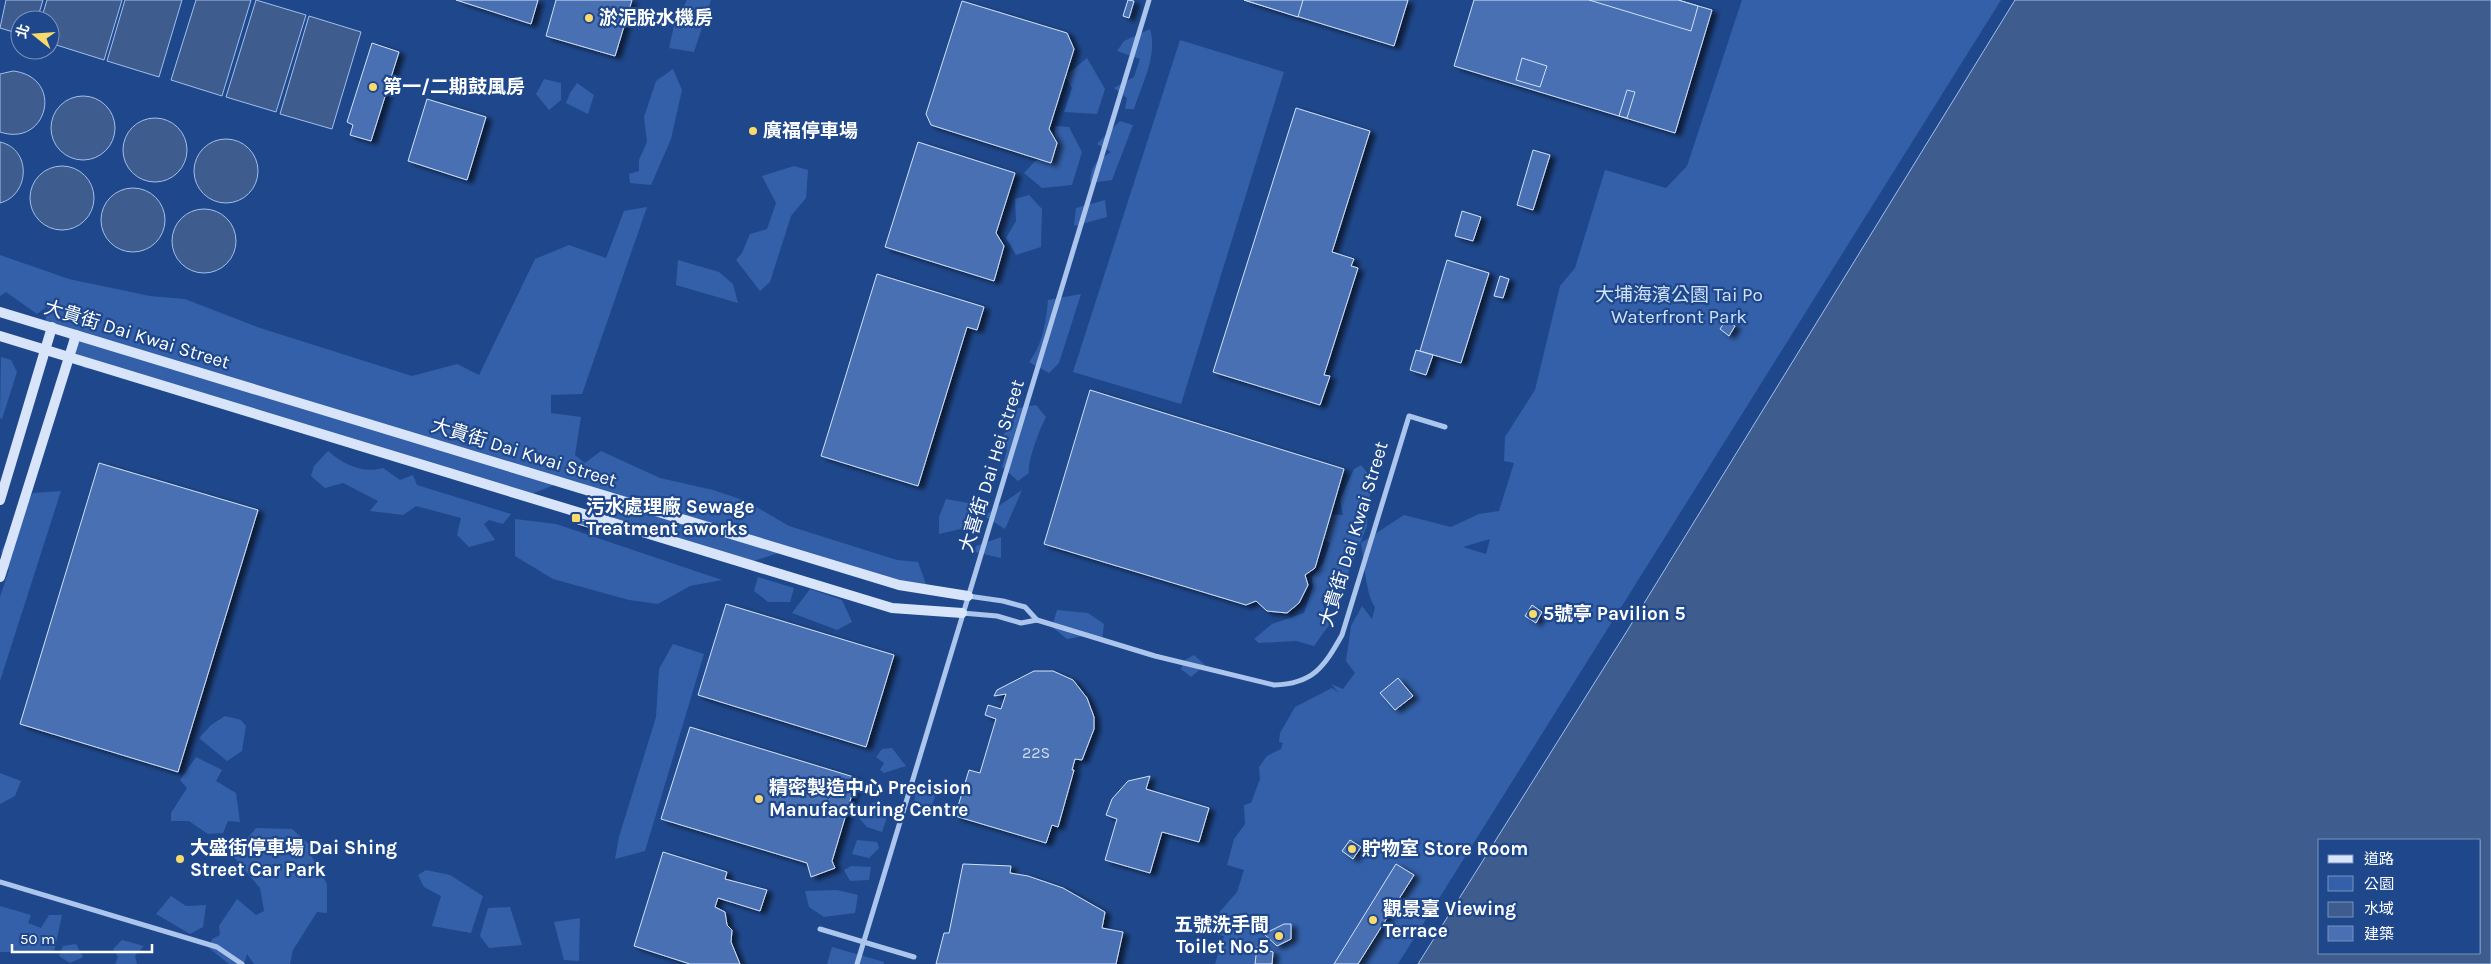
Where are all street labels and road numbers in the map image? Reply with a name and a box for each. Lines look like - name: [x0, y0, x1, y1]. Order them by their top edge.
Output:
- street label: 大貴街 Dai Kwai Street: [42, 296, 232, 374]
- street label: 大喜街 Dai Hei Street: [955, 377, 1029, 555]
- street label: 大貴街 Dai Kwai Street: [429, 414, 619, 492]
- street label: 大貴街 Dai Kwai Street: [1315, 439, 1393, 629]

